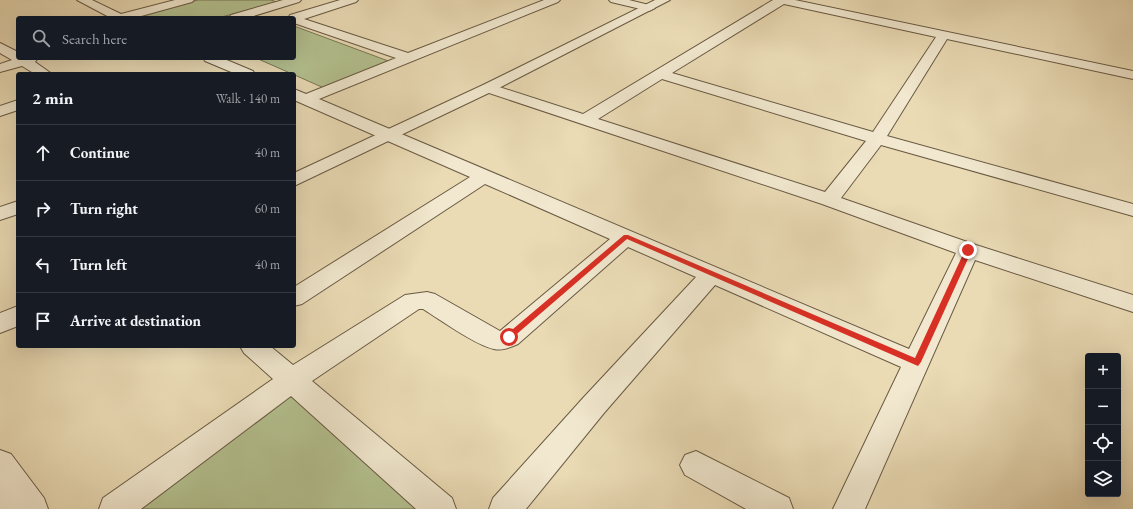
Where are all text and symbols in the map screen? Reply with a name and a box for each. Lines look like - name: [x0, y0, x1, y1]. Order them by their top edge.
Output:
- search box: [16, 16, 296, 60]
- icon: search: [30, 27, 52, 49]
- text: Search here: [62, 29, 127, 48]
- text: 2 min: [32, 87, 73, 109]
- text: Walk · 140 m: [216, 90, 280, 107]
- icon: ahead: [32, 142, 54, 164]
- text: Continue: [70, 143, 130, 162]
- text: 40 m: [255, 144, 280, 161]
- icon: right: [32, 198, 54, 220]
- text: Turn right: [70, 199, 138, 218]
- text: 60 m: [255, 200, 280, 217]
- route end: [959, 241, 977, 259]
- icon: left: [32, 254, 54, 276]
- text: Turn left: [70, 255, 127, 274]
- text: 40 m: [255, 256, 280, 273]
- icon: arrive: [32, 310, 54, 332]
- text: Arrive at destination: [70, 311, 201, 330]
- route start: [500, 328, 518, 346]
- map controls: [1085, 353, 1121, 497]
- button: +: [1085, 353, 1121, 389]
- button: −: [1085, 389, 1121, 425]
- button: locate: [1085, 425, 1121, 461]
- button: layers: [1085, 461, 1121, 497]

